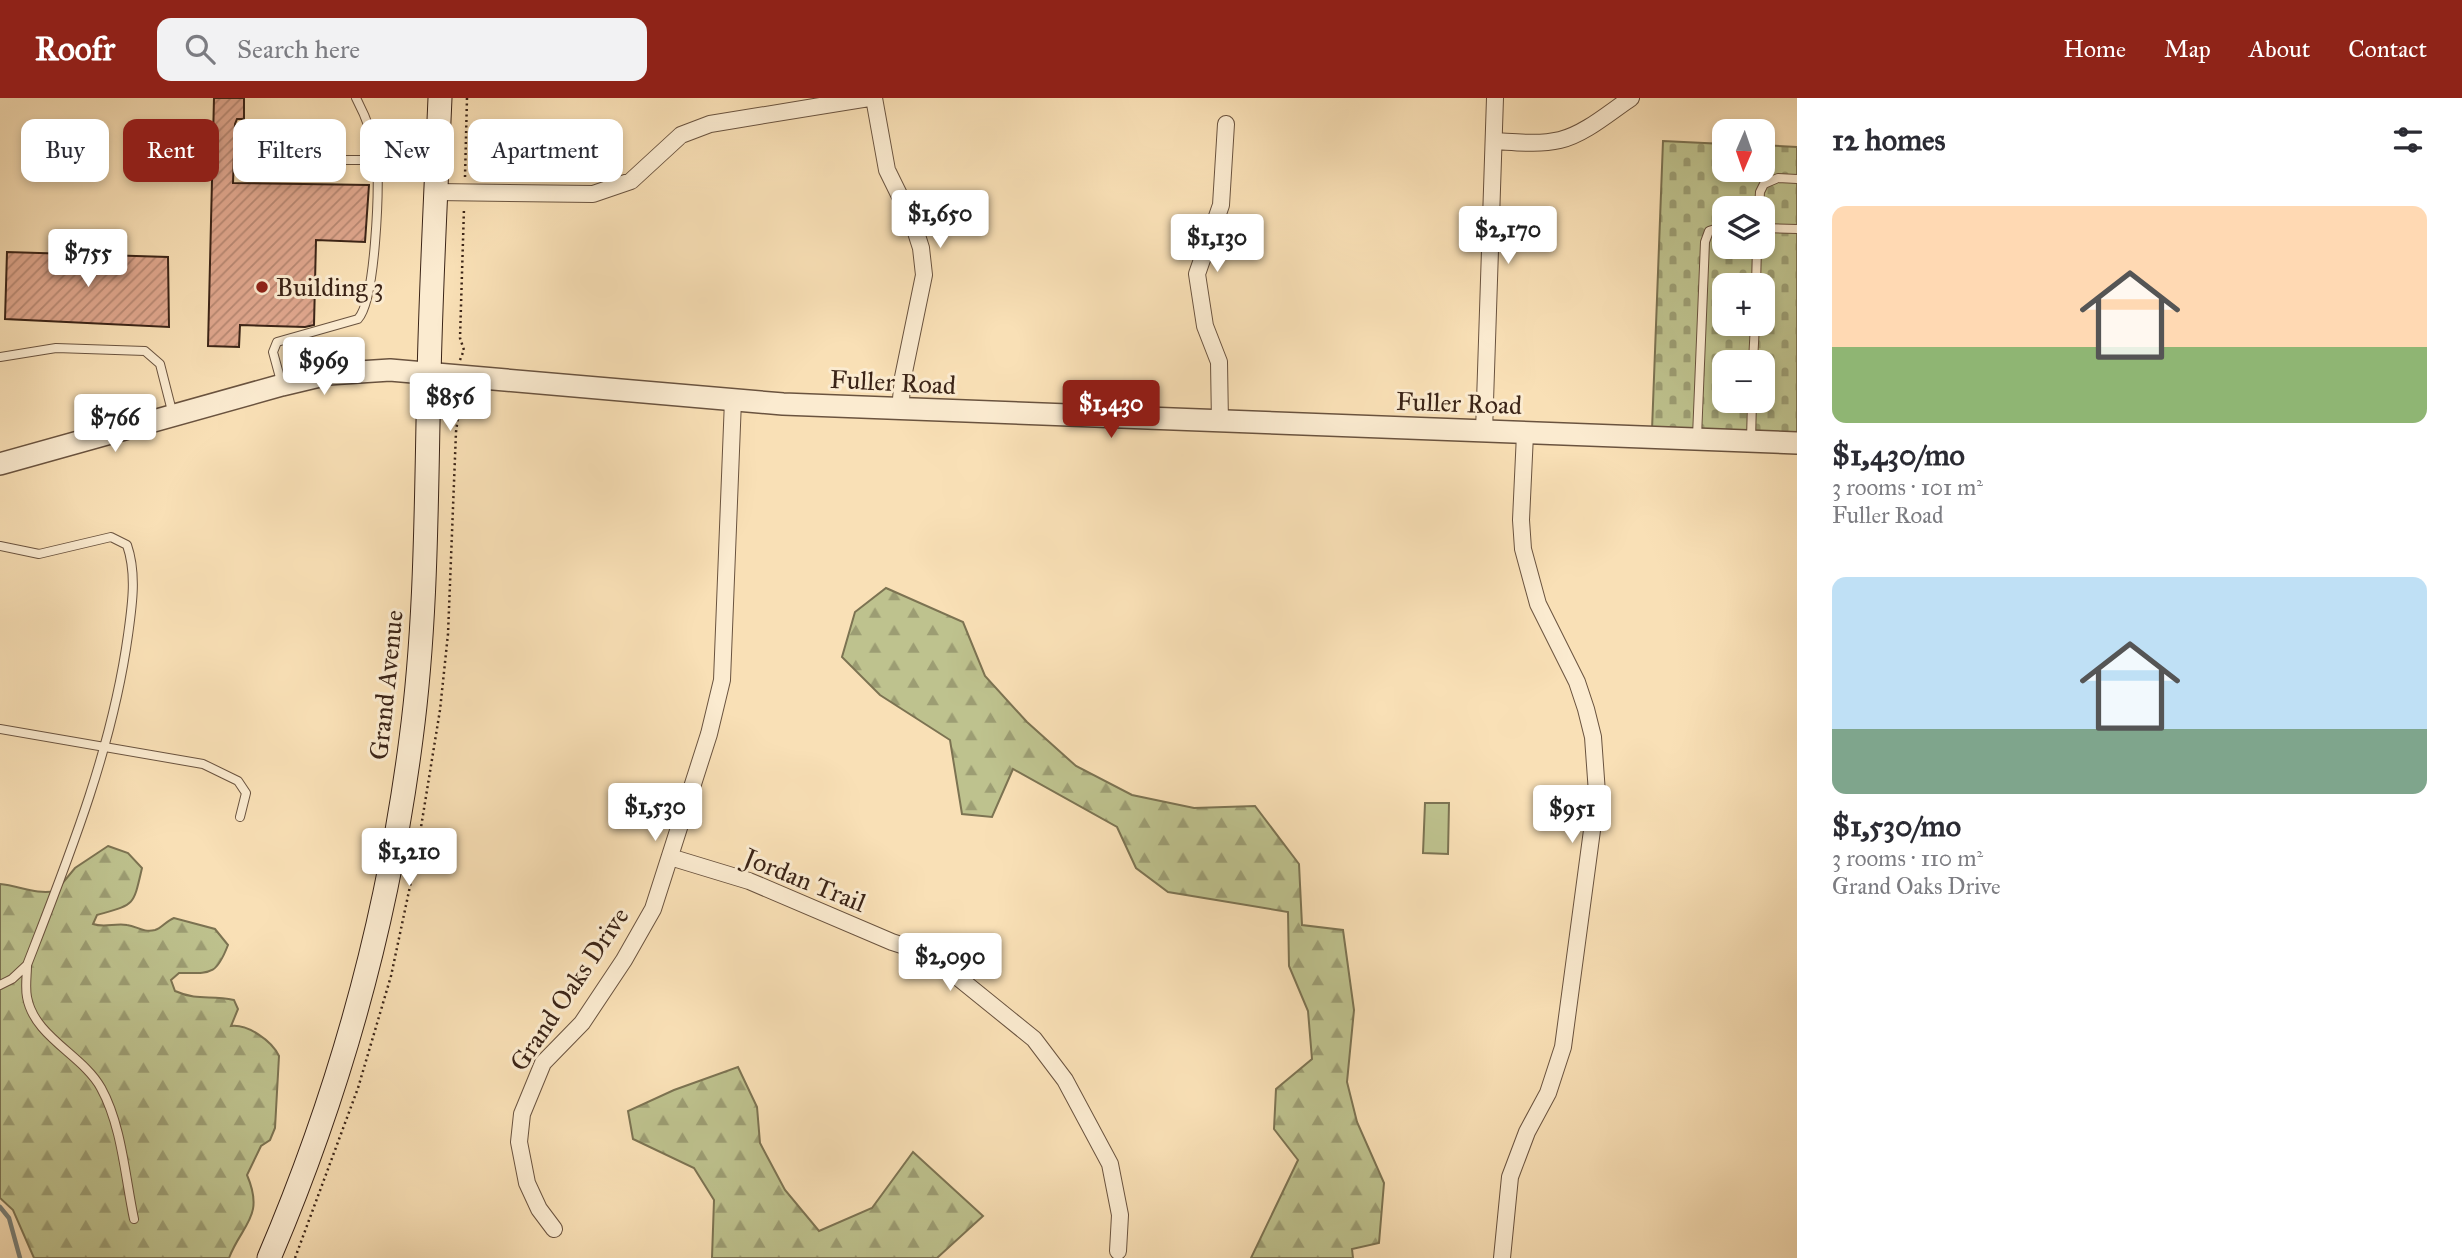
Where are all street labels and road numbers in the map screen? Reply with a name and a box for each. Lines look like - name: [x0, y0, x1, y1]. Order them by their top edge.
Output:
- street label: Fuller Road: [829, 363, 957, 401]
- street label: Fuller Road: [1395, 385, 1523, 421]
- street label: Grand Avenue: [362, 608, 410, 762]
- street label: Jordan Trail: [737, 840, 871, 919]
- street label: Grand Oaks Drive: [502, 901, 636, 1077]

